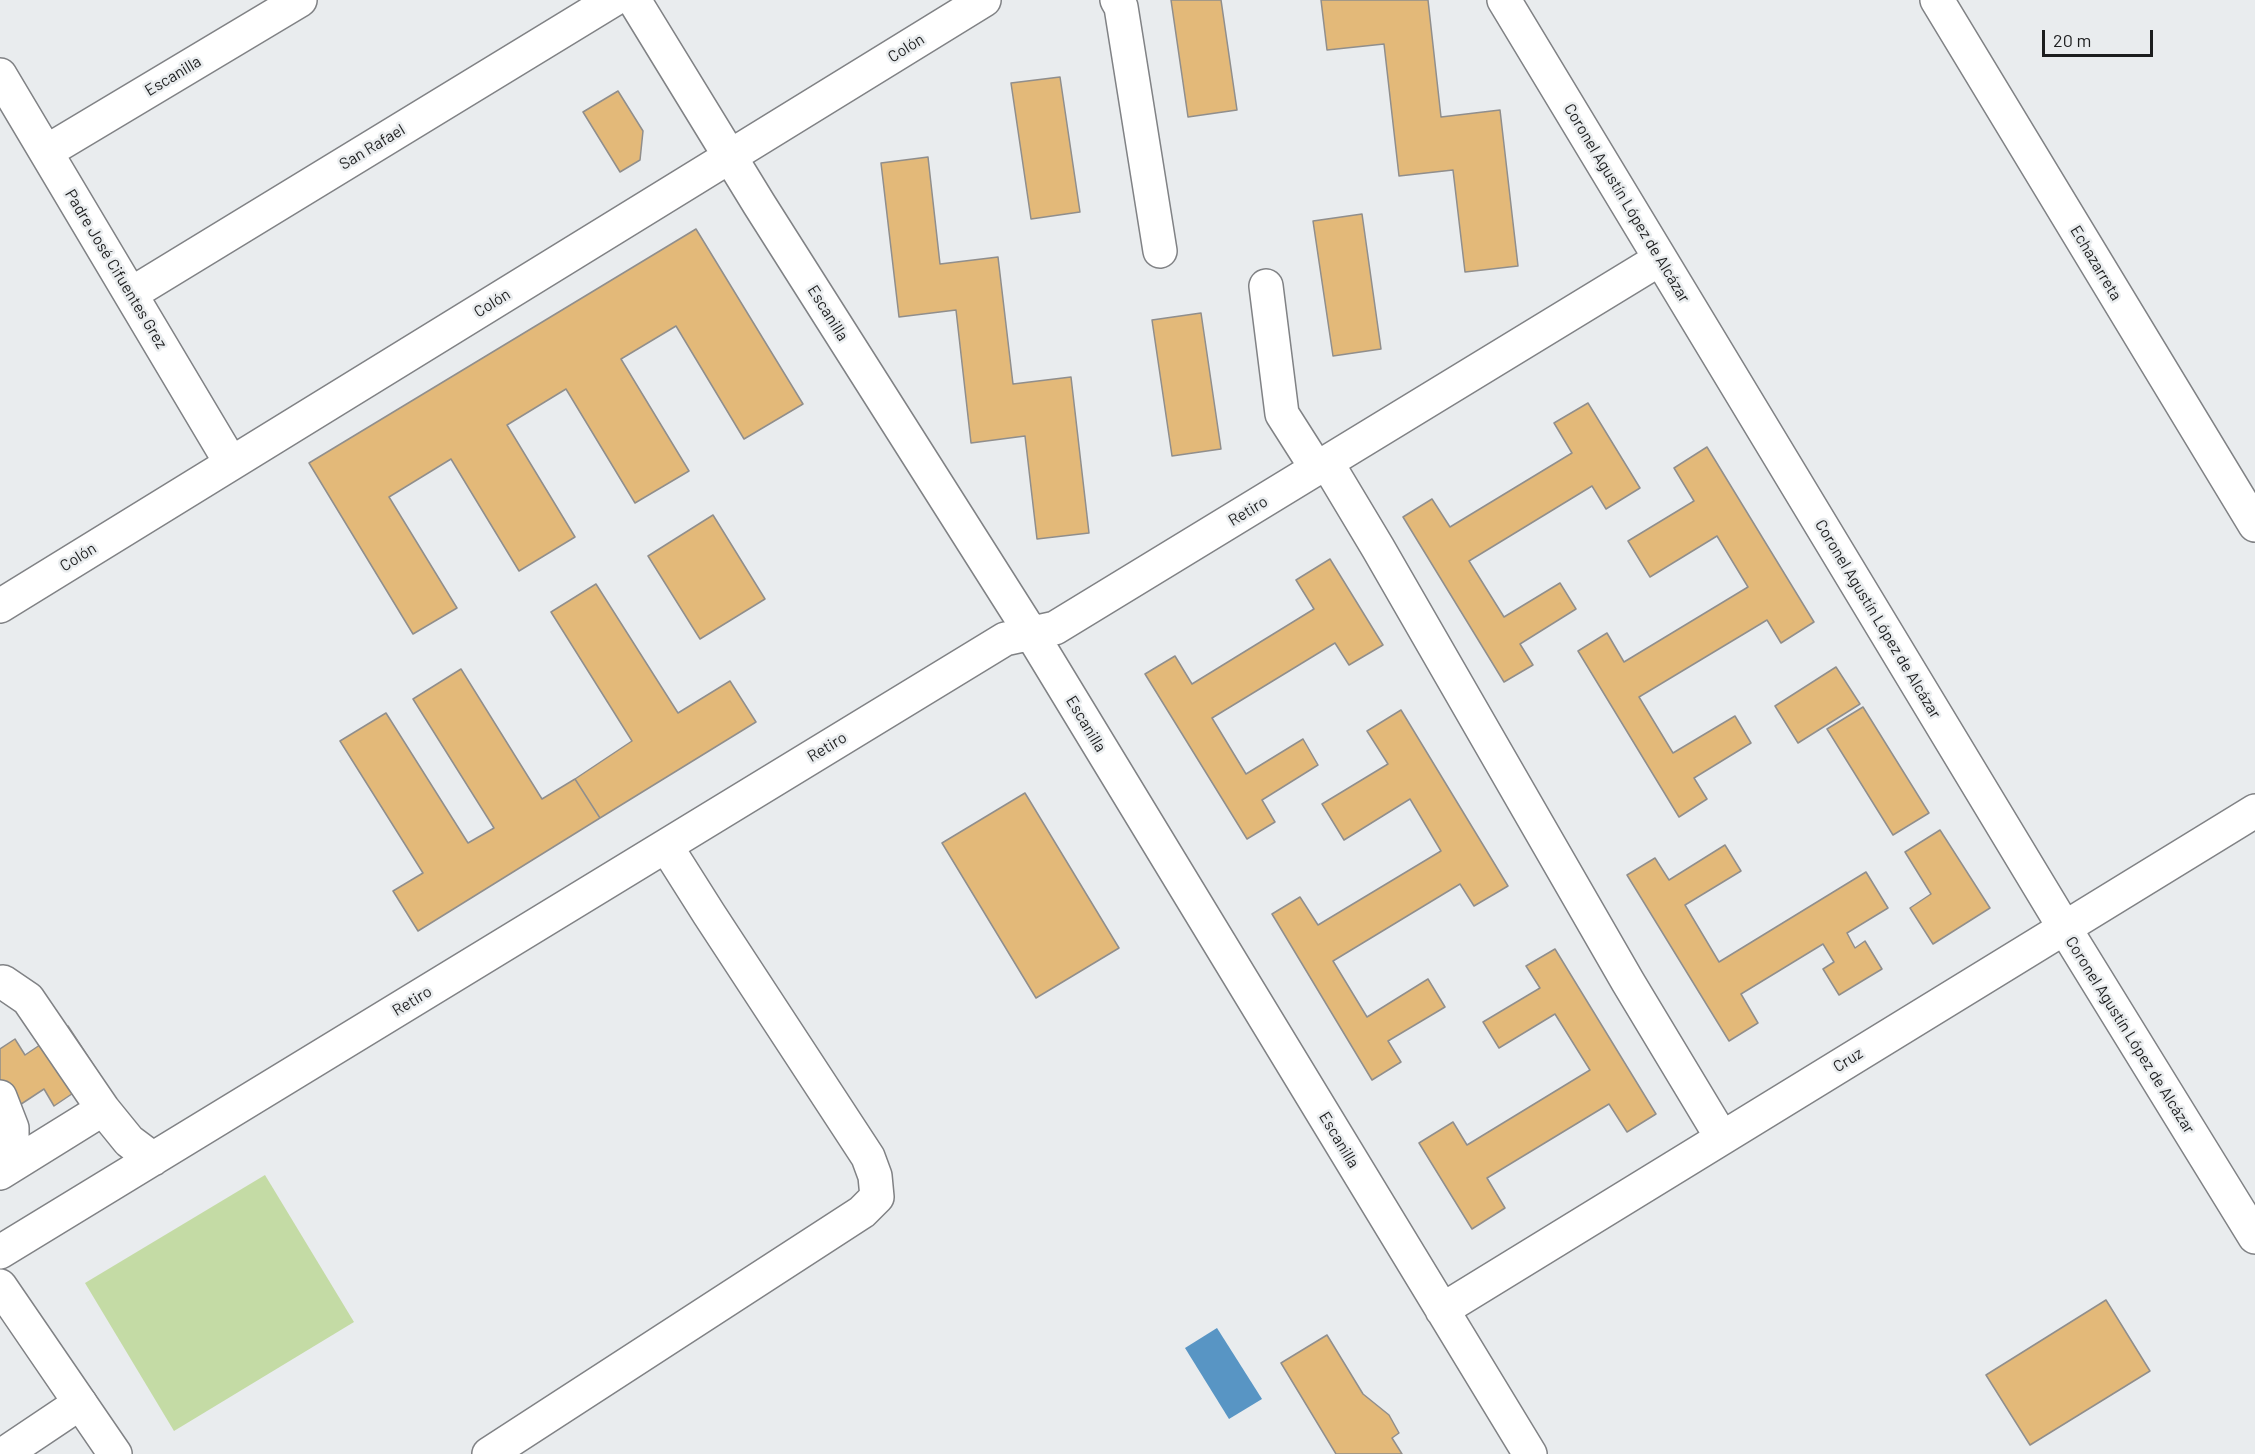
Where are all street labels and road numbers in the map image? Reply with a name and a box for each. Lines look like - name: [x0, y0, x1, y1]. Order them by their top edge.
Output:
- street label: Colón: [884, 29, 928, 67]
- street label: Escanilla: [141, 52, 205, 100]
- street label: Coronel Agustín López de Alcázar: [1560, 100, 1694, 306]
- street label: San Rafael: [336, 120, 408, 174]
- street label: Padre José Cifuentes Grez: [61, 186, 171, 352]
- street label: Echazarreta: [2066, 222, 2126, 304]
- street label: Escanilla: [803, 282, 853, 344]
- street label: Colón: [470, 284, 514, 322]
- street label: Retiro: [1225, 492, 1271, 530]
- street label: Coronel Agustín López de Alcázar: [1811, 516, 1945, 722]
- street label: Colón: [56, 538, 100, 576]
- street label: Escanilla: [1062, 692, 1110, 756]
- street label: Retiro: [804, 728, 850, 766]
- street label: Coronel Agustín López de Alcázar: [2061, 933, 2199, 1137]
- street label: Retiro: [389, 982, 435, 1020]
- street label: Cruz: [1830, 1044, 1866, 1076]
- street label: Escanilla: [1315, 1108, 1363, 1172]

